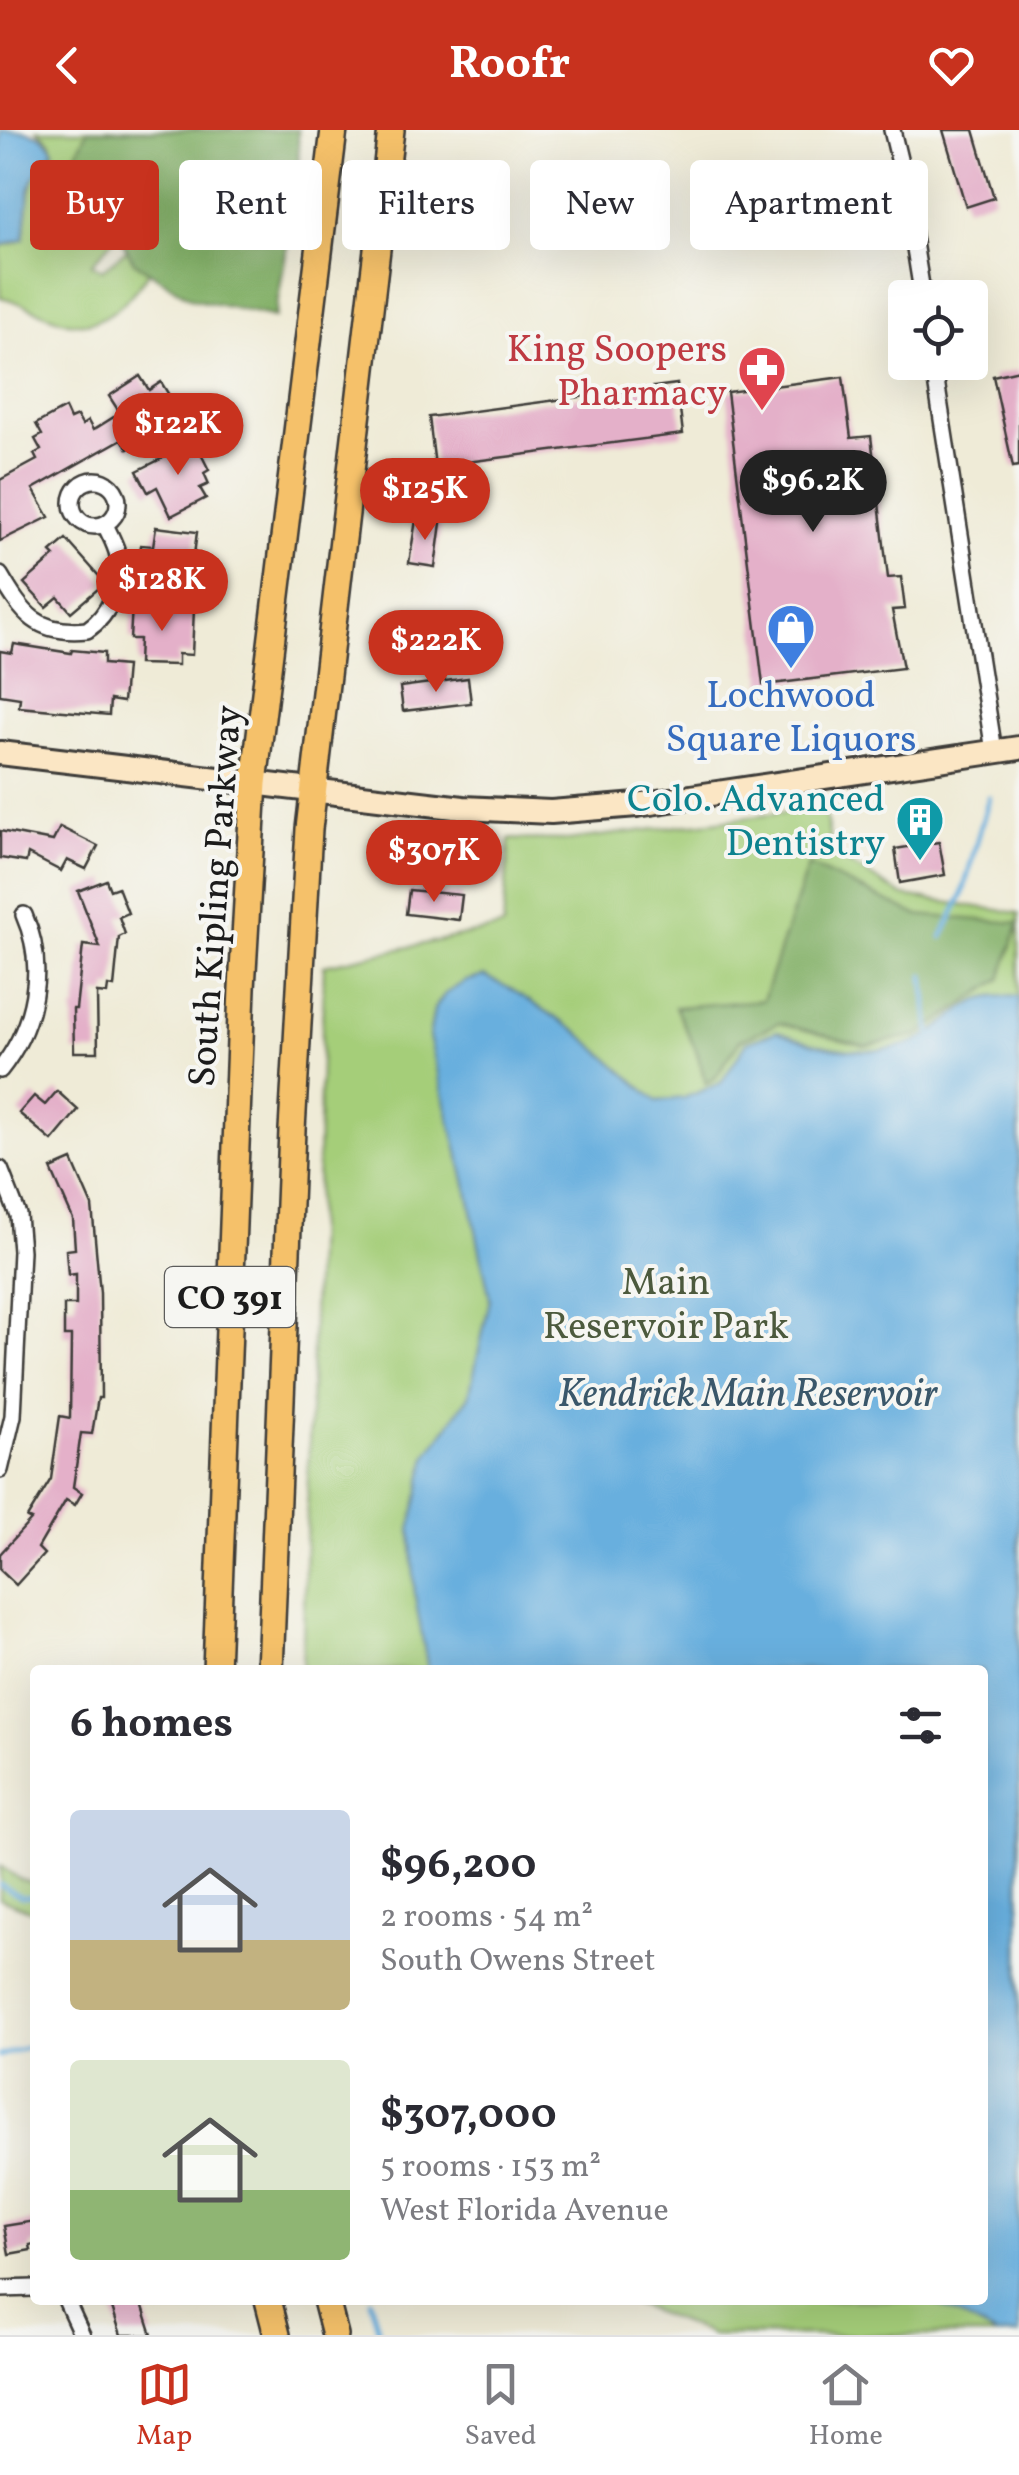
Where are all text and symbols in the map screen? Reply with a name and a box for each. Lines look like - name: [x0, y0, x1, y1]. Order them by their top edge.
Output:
- text: Roofr: [449, 34, 570, 97]
- icon: back: [40, 38, 95, 93]
- icon: heart: [924, 38, 979, 93]
- chip: Buy: [30, 160, 159, 250]
- chip: Rent: [179, 160, 322, 250]
- chip: Filters: [342, 160, 510, 250]
- chip: New: [530, 160, 670, 250]
- chip: Apartment: [690, 160, 928, 250]
- map controls: [888, 280, 988, 380]
- button: locate: [888, 280, 988, 380]
- place label: King Soopers Pharmacy: [507, 325, 727, 422]
- pharmacy icon: King Soopers Pharmacy: [736, 344, 788, 412]
- pin: $122K: [108, 393, 248, 478]
- text: $122K: [134, 403, 222, 447]
- pin: $96.2K: [732, 450, 894, 535]
- pin: $125K: [355, 458, 495, 543]
- text: $96.2K: [762, 460, 864, 504]
- text: $125K: [382, 468, 468, 512]
- pin: $128K: [92, 549, 232, 634]
- text: $128K: [118, 559, 206, 603]
- shop icon: Lochwood Square Liquors: [765, 602, 817, 670]
- pin: $222K: [366, 610, 506, 695]
- text: $222K: [391, 620, 481, 664]
- place label: Lochwood Square Liquors: [666, 671, 916, 768]
- street label: South Kipling Parkway: [178, 704, 257, 1089]
- place label: Colo. Advanced Dentistry: [627, 775, 885, 872]
- building icon: Colo. Advanced Dentistry: [894, 794, 946, 862]
- pin: $307K: [364, 820, 504, 905]
- text: $307K: [388, 830, 480, 874]
- park label: Main Reservoir Park: [543, 1258, 789, 1355]
- road number: CO 391: [165, 1267, 295, 1327]
- water label: Kendrick Main Reservoir: [558, 1368, 939, 1424]
- text: 6 homes: [70, 1696, 233, 1755]
- icon: filters: [893, 1698, 948, 1753]
- text: $96,200: [380, 1837, 536, 1896]
- icon: home: [150, 1850, 270, 1970]
- text: 2 rooms · 54 m²: [380, 1896, 593, 1940]
- text: South Owens Street: [380, 1940, 656, 1984]
- text: $307,000: [380, 2087, 557, 2146]
- icon: home: [150, 2100, 270, 2220]
- text: 5 rooms · 153 m²: [380, 2146, 601, 2190]
- text: West Florida Avenue: [380, 2190, 669, 2234]
- tab: Map: [136, 2357, 192, 2456]
- tab: Saved: [464, 2357, 537, 2456]
- tab: Home: [809, 2357, 883, 2456]

